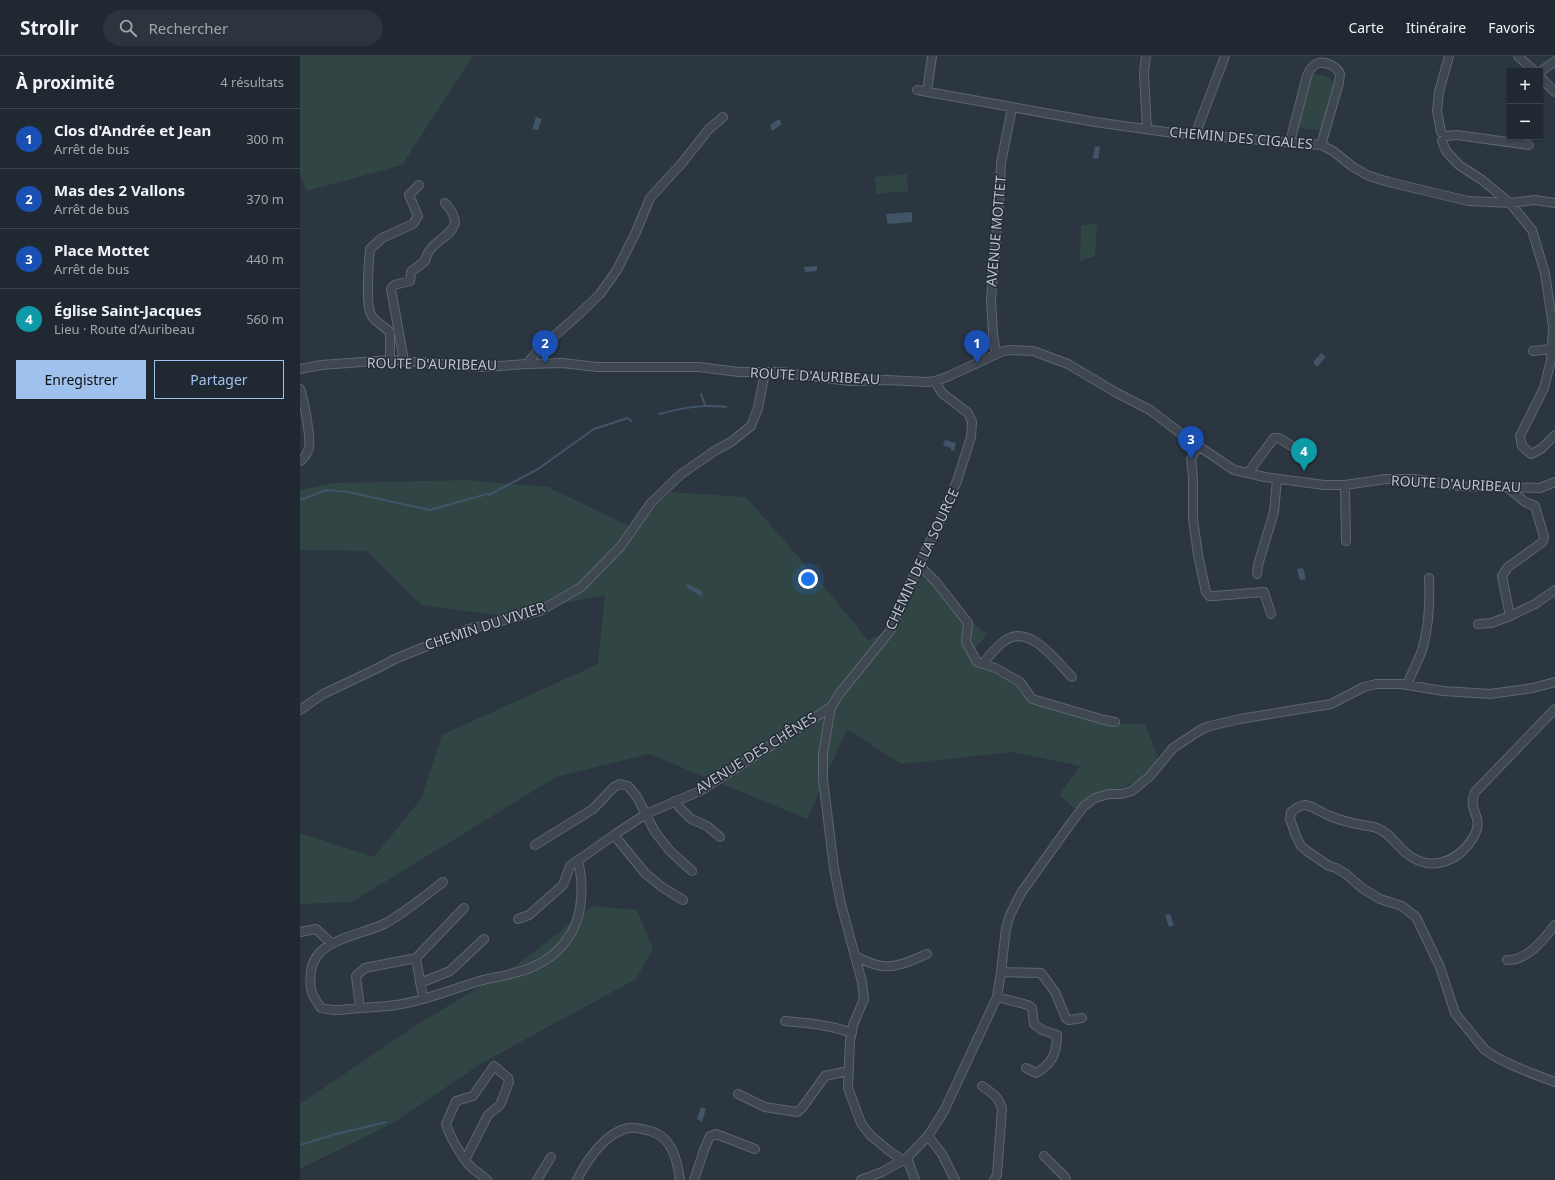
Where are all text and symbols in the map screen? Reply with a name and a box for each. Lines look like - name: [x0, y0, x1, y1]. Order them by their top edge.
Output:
- search box: [103, 10, 383, 46]
- text: Strollr: [20, 15, 79, 41]
- icon: search: [117, 17, 139, 39]
- text: Rechercher: [149, 18, 228, 38]
- text: Carte: [1348, 18, 1384, 37]
- text: Itinéraire: [1406, 18, 1466, 37]
- text: Favoris: [1488, 18, 1535, 37]
- map controls: [1507, 68, 1543, 140]
- button: +: [1507, 68, 1543, 104]
- text: À proximité: [16, 71, 115, 94]
- text: 4 résultats: [220, 73, 284, 91]
- button: −: [1507, 104, 1543, 140]
- text: Clos d'Andrée et Jean: [54, 120, 211, 140]
- street label: CHEMIN DES CIGALES: [1169, 122, 1314, 153]
- text: 1: [25, 130, 33, 148]
- text: 300 m: [246, 130, 284, 148]
- text: Arrêt de bus: [54, 140, 129, 158]
- street label: AVENUE MOTTET: [981, 174, 1010, 287]
- text: Mas des 2 Vallons: [54, 180, 185, 200]
- text: 2: [25, 190, 33, 208]
- text: 370 m: [246, 190, 284, 208]
- text: Arrêt de bus: [54, 200, 129, 218]
- text: Place Mottet: [54, 240, 149, 260]
- text: 3: [25, 250, 33, 268]
- text: 440 m: [246, 250, 284, 268]
- text: Arrêt de bus: [54, 260, 129, 278]
- text: Église Saint-Jacques: [54, 300, 201, 320]
- text: 4: [25, 310, 33, 328]
- text: 560 m: [246, 310, 284, 328]
- text: Lieu · Route d'Auribeau: [54, 320, 195, 338]
- pin: 2: [532, 330, 558, 363]
- pin: 1: [964, 330, 990, 363]
- street label: ROUTE D'AURIBEAU: [367, 353, 497, 374]
- button: Enregistrer: [16, 360, 146, 399]
- button: Partager: [154, 360, 284, 399]
- street label: ROUTE D'AURIBEAU: [750, 363, 881, 388]
- pin: 3: [1178, 426, 1204, 459]
- pin: 4: [1291, 438, 1317, 471]
- street label: ROUTE D'AURIBEAU: [1391, 471, 1522, 496]
- street label: CHEMIN DE LA SOURCE: [880, 485, 963, 633]
- your location: [798, 569, 818, 589]
- street label: CHEMIN DU VIVIER: [422, 597, 548, 654]
- street label: AVENUE DES CHÊNES: [692, 707, 820, 798]

